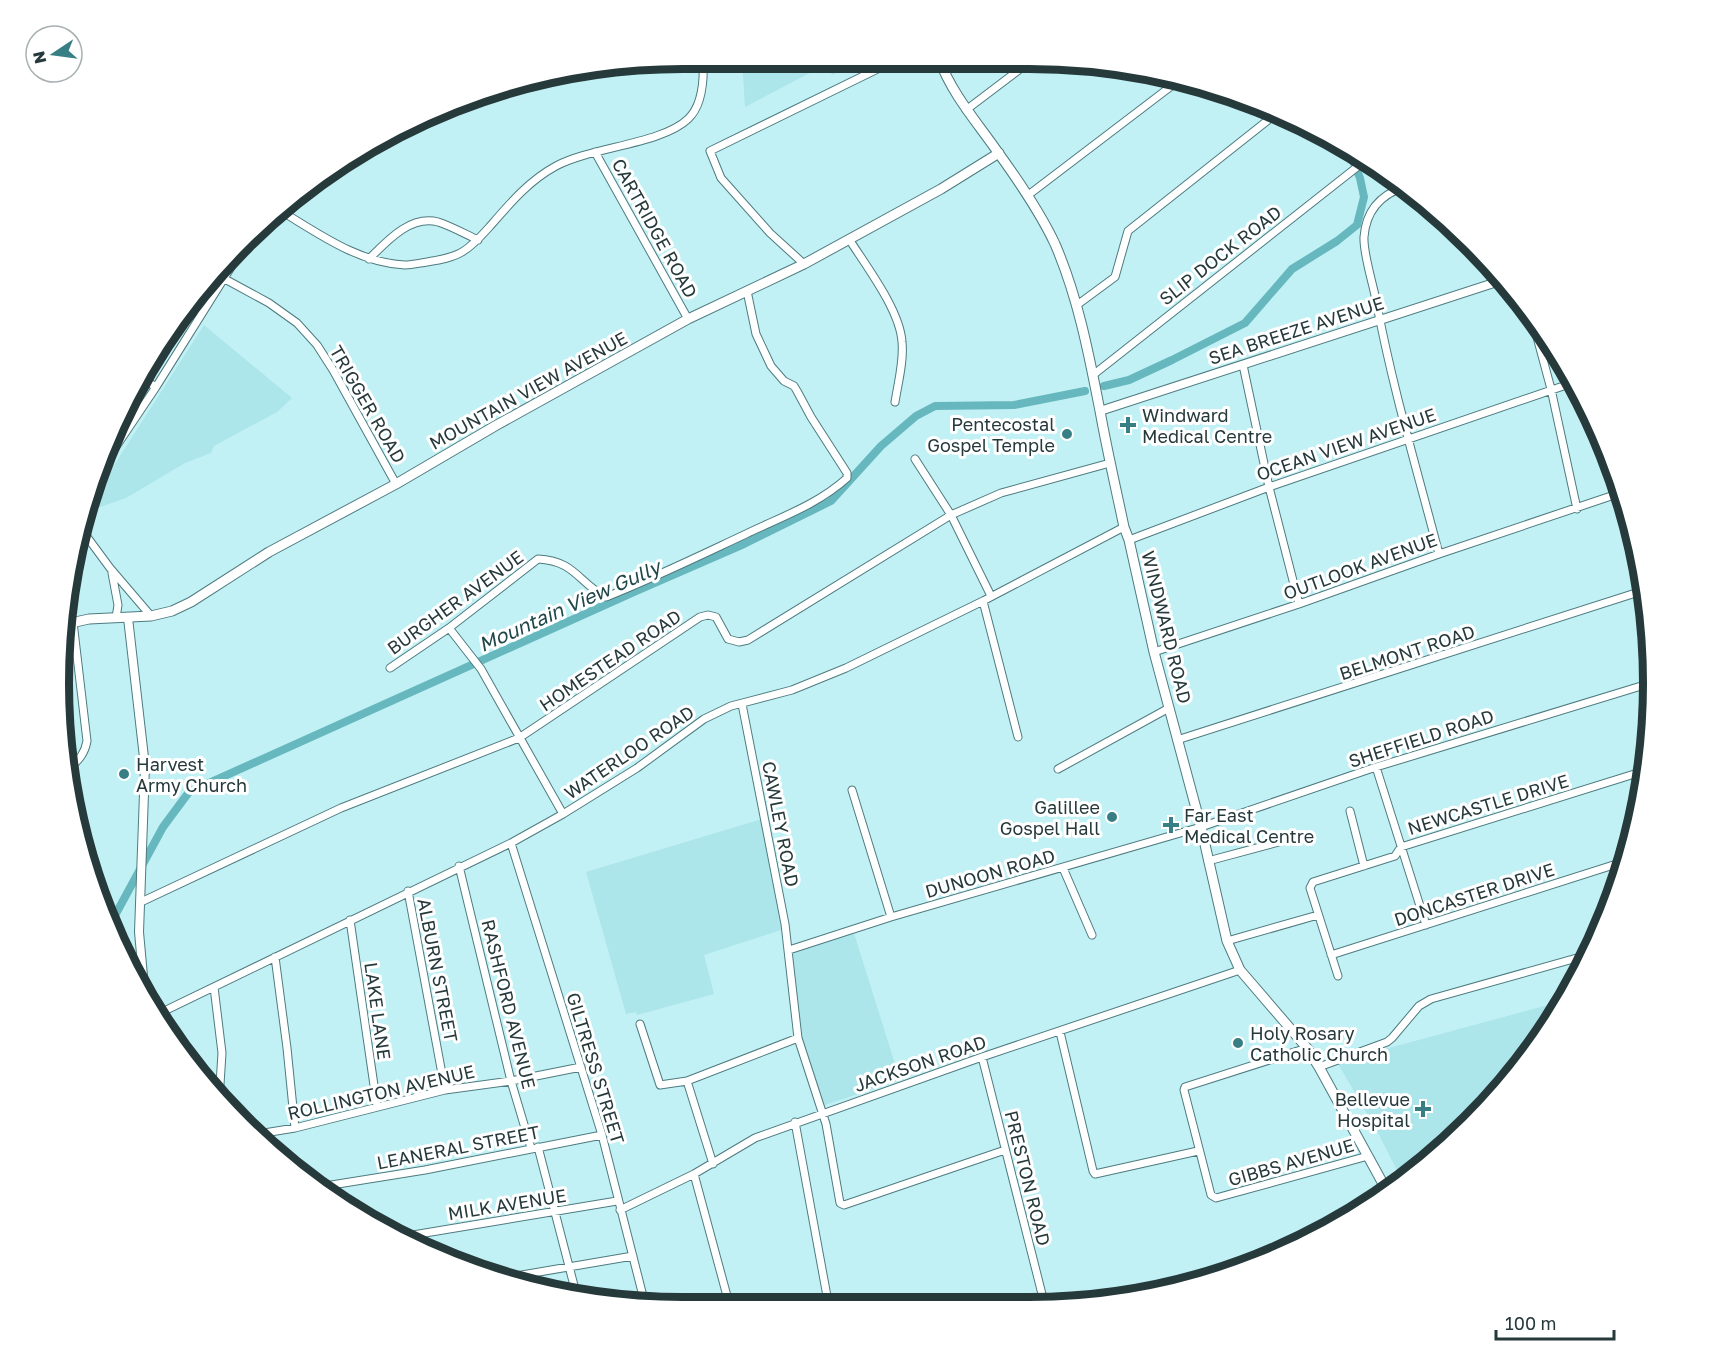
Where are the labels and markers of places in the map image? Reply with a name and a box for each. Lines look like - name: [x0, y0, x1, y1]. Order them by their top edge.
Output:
- place label: Windward Medical Centre: [1142, 404, 1272, 447]
- place label: Pentecostal Gospel Temple: [927, 413, 1055, 456]
- marker: Windward Medical Centre: [1119, 416, 1137, 434]
- marker: Pentecostal Gospel Temple: [1060, 427, 1074, 441]
- place label: Harvest Army Church: [136, 753, 247, 796]
- marker: Harvest Army Church: [117, 767, 131, 781]
- place label: Galillee Gospel Hall: [1000, 796, 1100, 839]
- place label: Far East Medical Centre: [1184, 804, 1314, 847]
- marker: Galillee Gospel Hall: [1105, 810, 1119, 824]
- marker: Far East Medical Centre: [1162, 816, 1180, 834]
- place label: Holy Rosary Catholic Church: [1250, 1022, 1388, 1065]
- marker: Holy Rosary Catholic Church: [1231, 1036, 1245, 1050]
- place label: Bellevue Hospital: [1335, 1088, 1410, 1131]
- marker: Bellevue Hospital: [1414, 1100, 1432, 1118]

